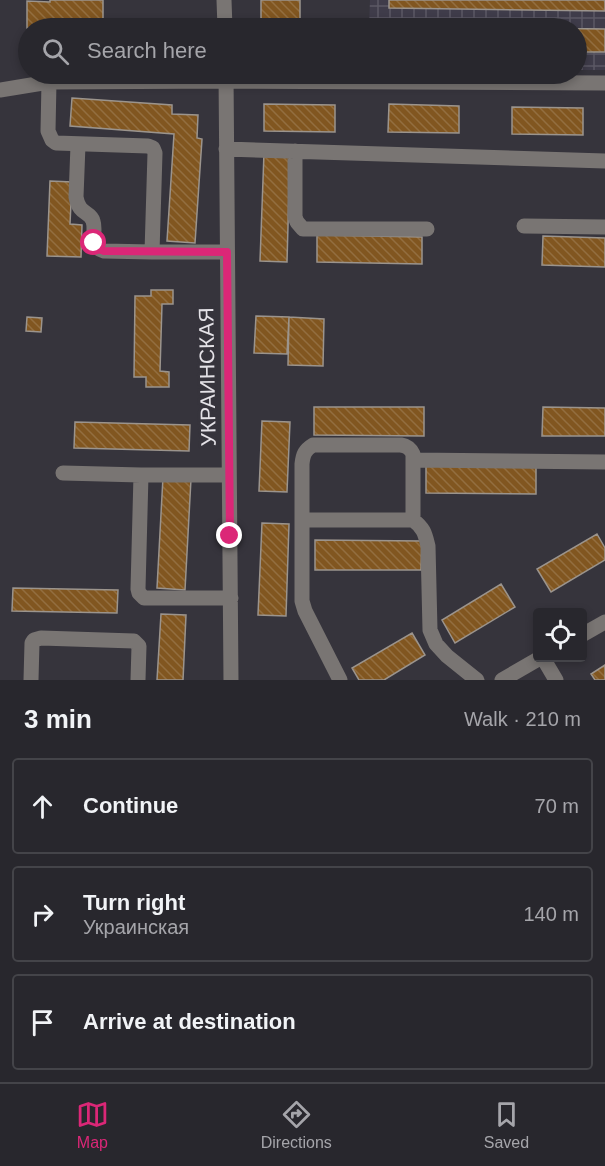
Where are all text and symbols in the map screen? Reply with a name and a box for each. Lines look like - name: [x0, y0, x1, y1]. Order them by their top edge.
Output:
- search box: [18, 18, 587, 84]
- icon: search: [39, 35, 72, 68]
- text: Search here: [87, 38, 207, 63]
- route start: [80, 229, 106, 255]
- street label: УКРАИНСКАЯ: [194, 307, 220, 447]
- route end: [216, 522, 242, 548]
- map controls: [533, 608, 587, 662]
- button: locate: [533, 608, 587, 662]
- text: 3 min: [24, 704, 92, 734]
- text: Walk · 210 m: [464, 708, 581, 730]
- icon: ahead: [26, 790, 59, 823]
- text: Continue: [83, 793, 178, 818]
- text: 70 m: [535, 795, 579, 817]
- text: Turn right: [83, 890, 185, 915]
- icon: right: [26, 898, 59, 931]
- text: 140 m: [523, 903, 579, 925]
- text: Украинская: [83, 916, 189, 938]
- icon: arrive: [26, 1006, 59, 1039]
- text: Arrive at destination: [83, 1009, 296, 1034]
- tab: Map: [76, 1098, 109, 1152]
- tab: Directions: [261, 1098, 332, 1152]
- tab: Saved: [484, 1098, 529, 1152]

